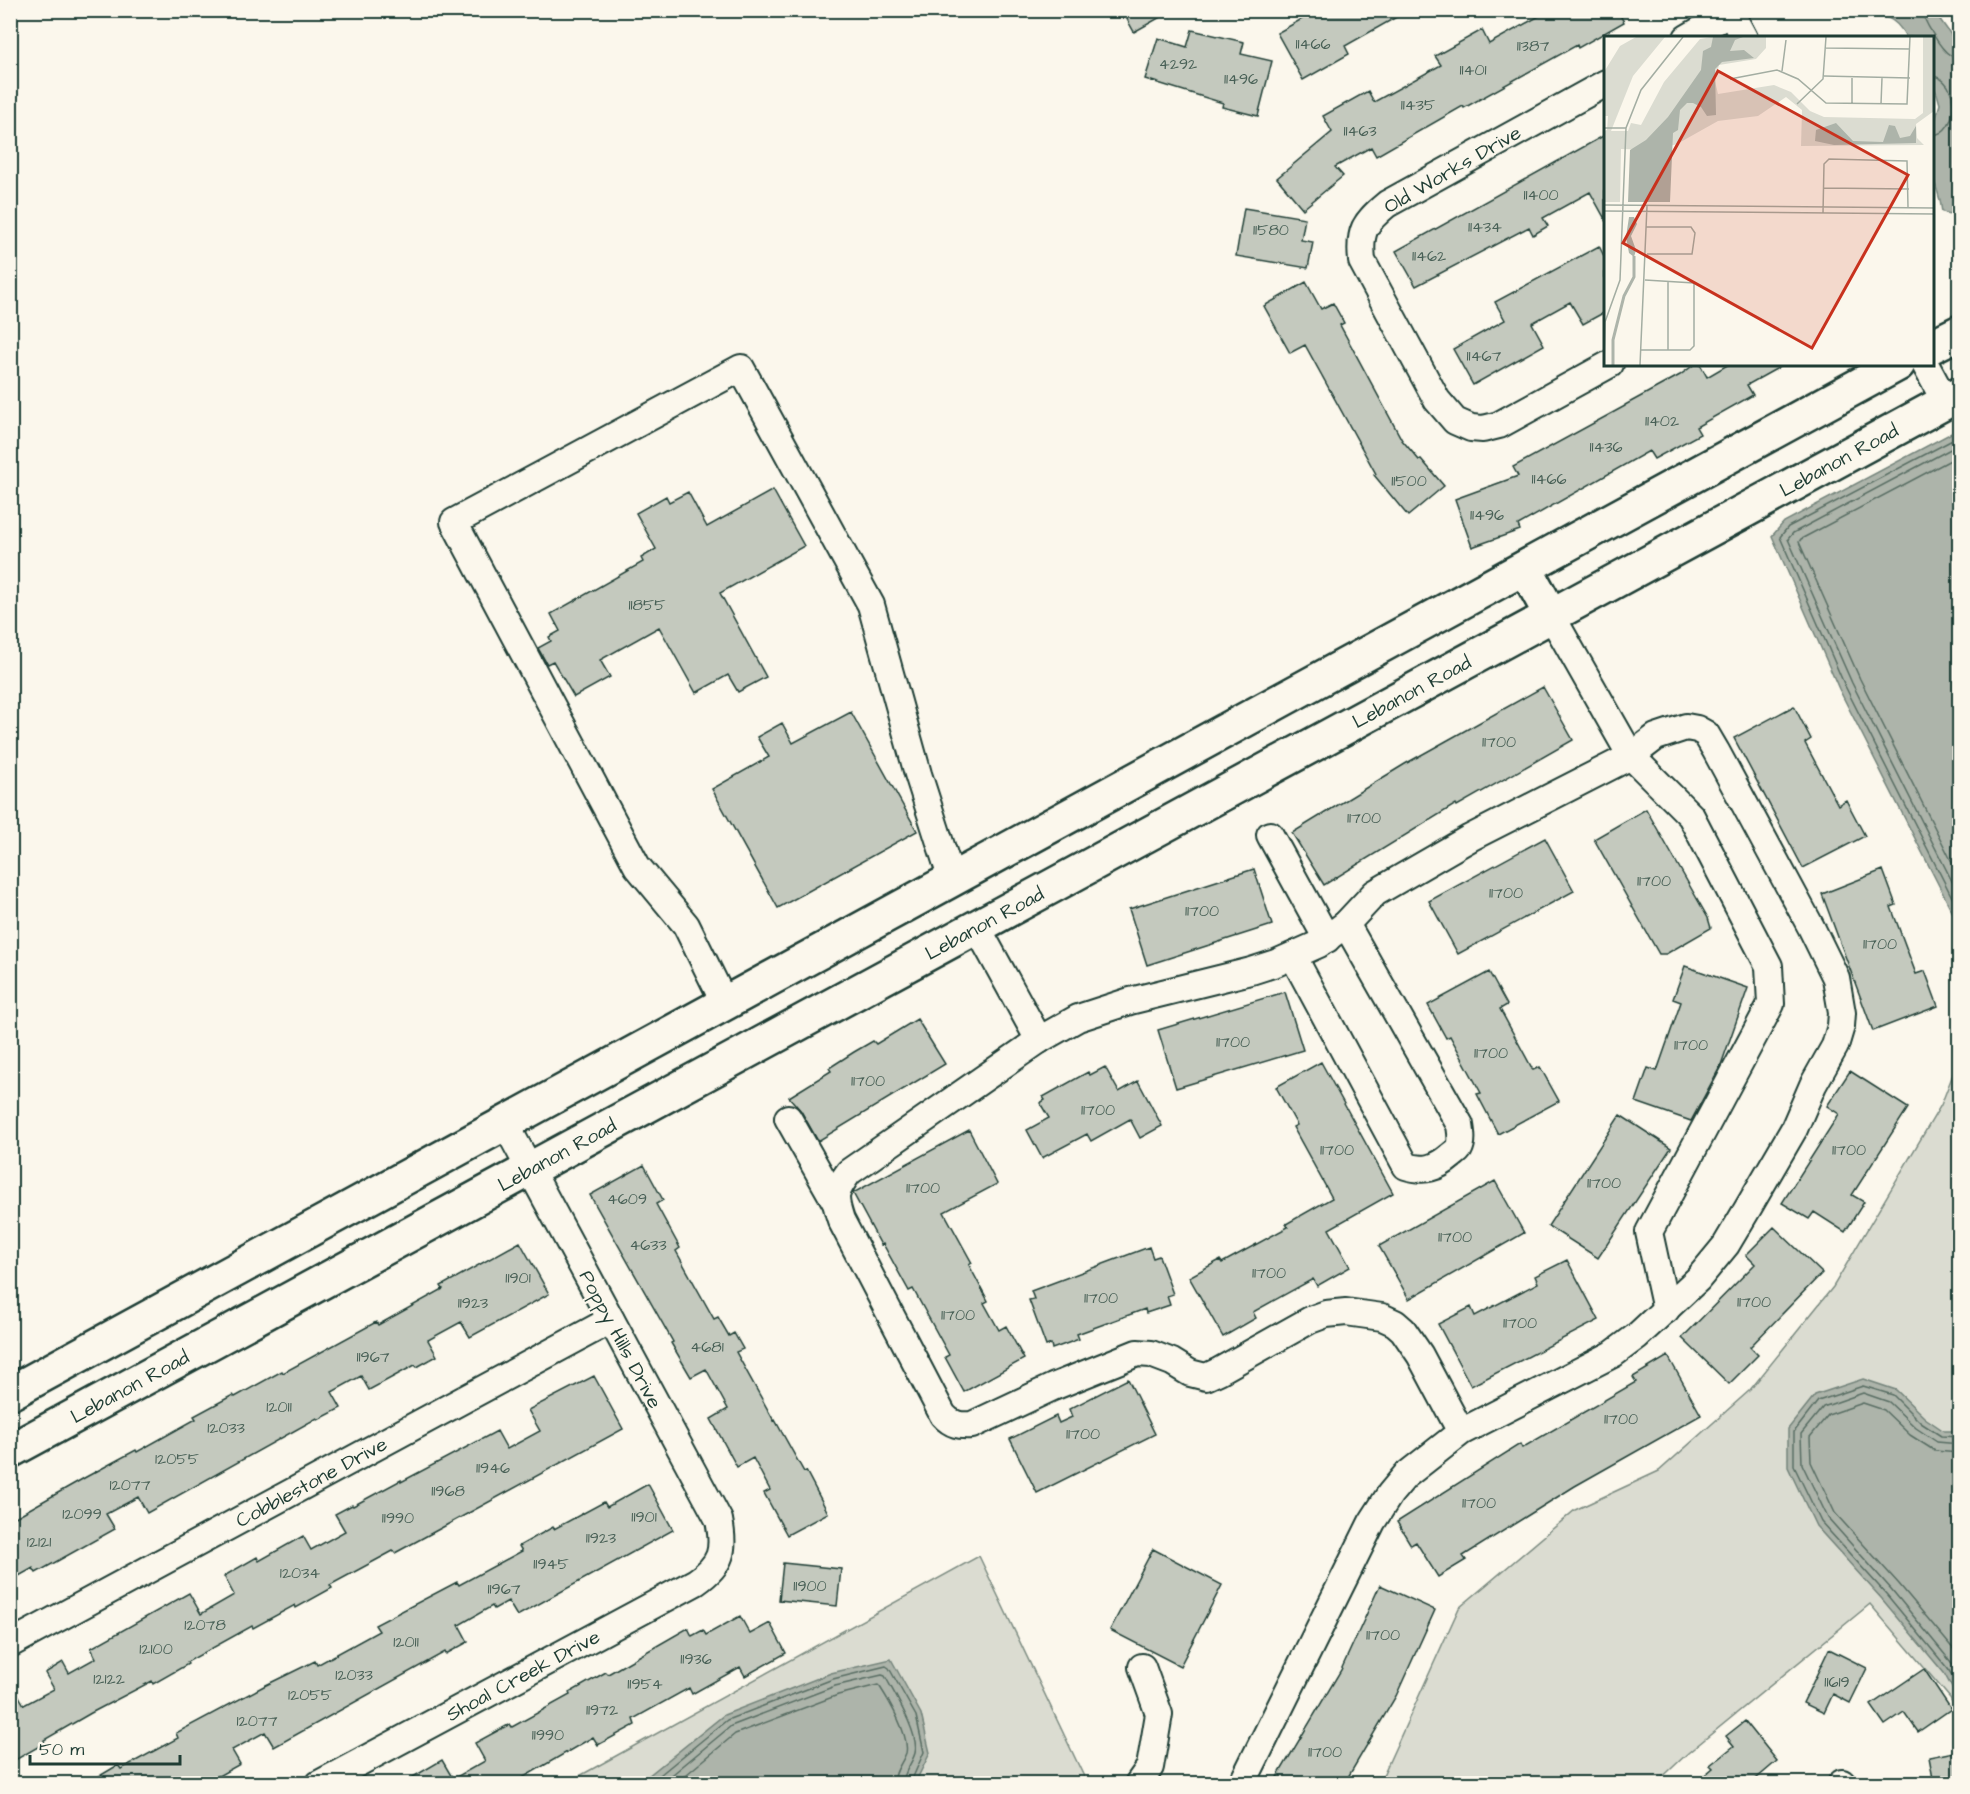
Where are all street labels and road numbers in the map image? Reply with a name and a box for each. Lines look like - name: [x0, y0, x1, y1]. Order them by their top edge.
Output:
- street label: Old Works Drive: [1379, 119, 1527, 221]
- street label: Lebanon Road: [1775, 417, 1904, 504]
- street label: Lebanon Road: [1347, 649, 1476, 736]
- street label: Lebanon Road: [920, 880, 1049, 967]
- street label: Lebanon Road: [493, 1112, 622, 1199]
- street label: Poppy Hills Drive: [571, 1265, 668, 1414]
- street label: Lebanon Road: [66, 1343, 194, 1431]
- street label: Cobblestone Drive: [231, 1430, 392, 1535]
- street label: Shoal Creek Drive: [441, 1623, 605, 1728]

